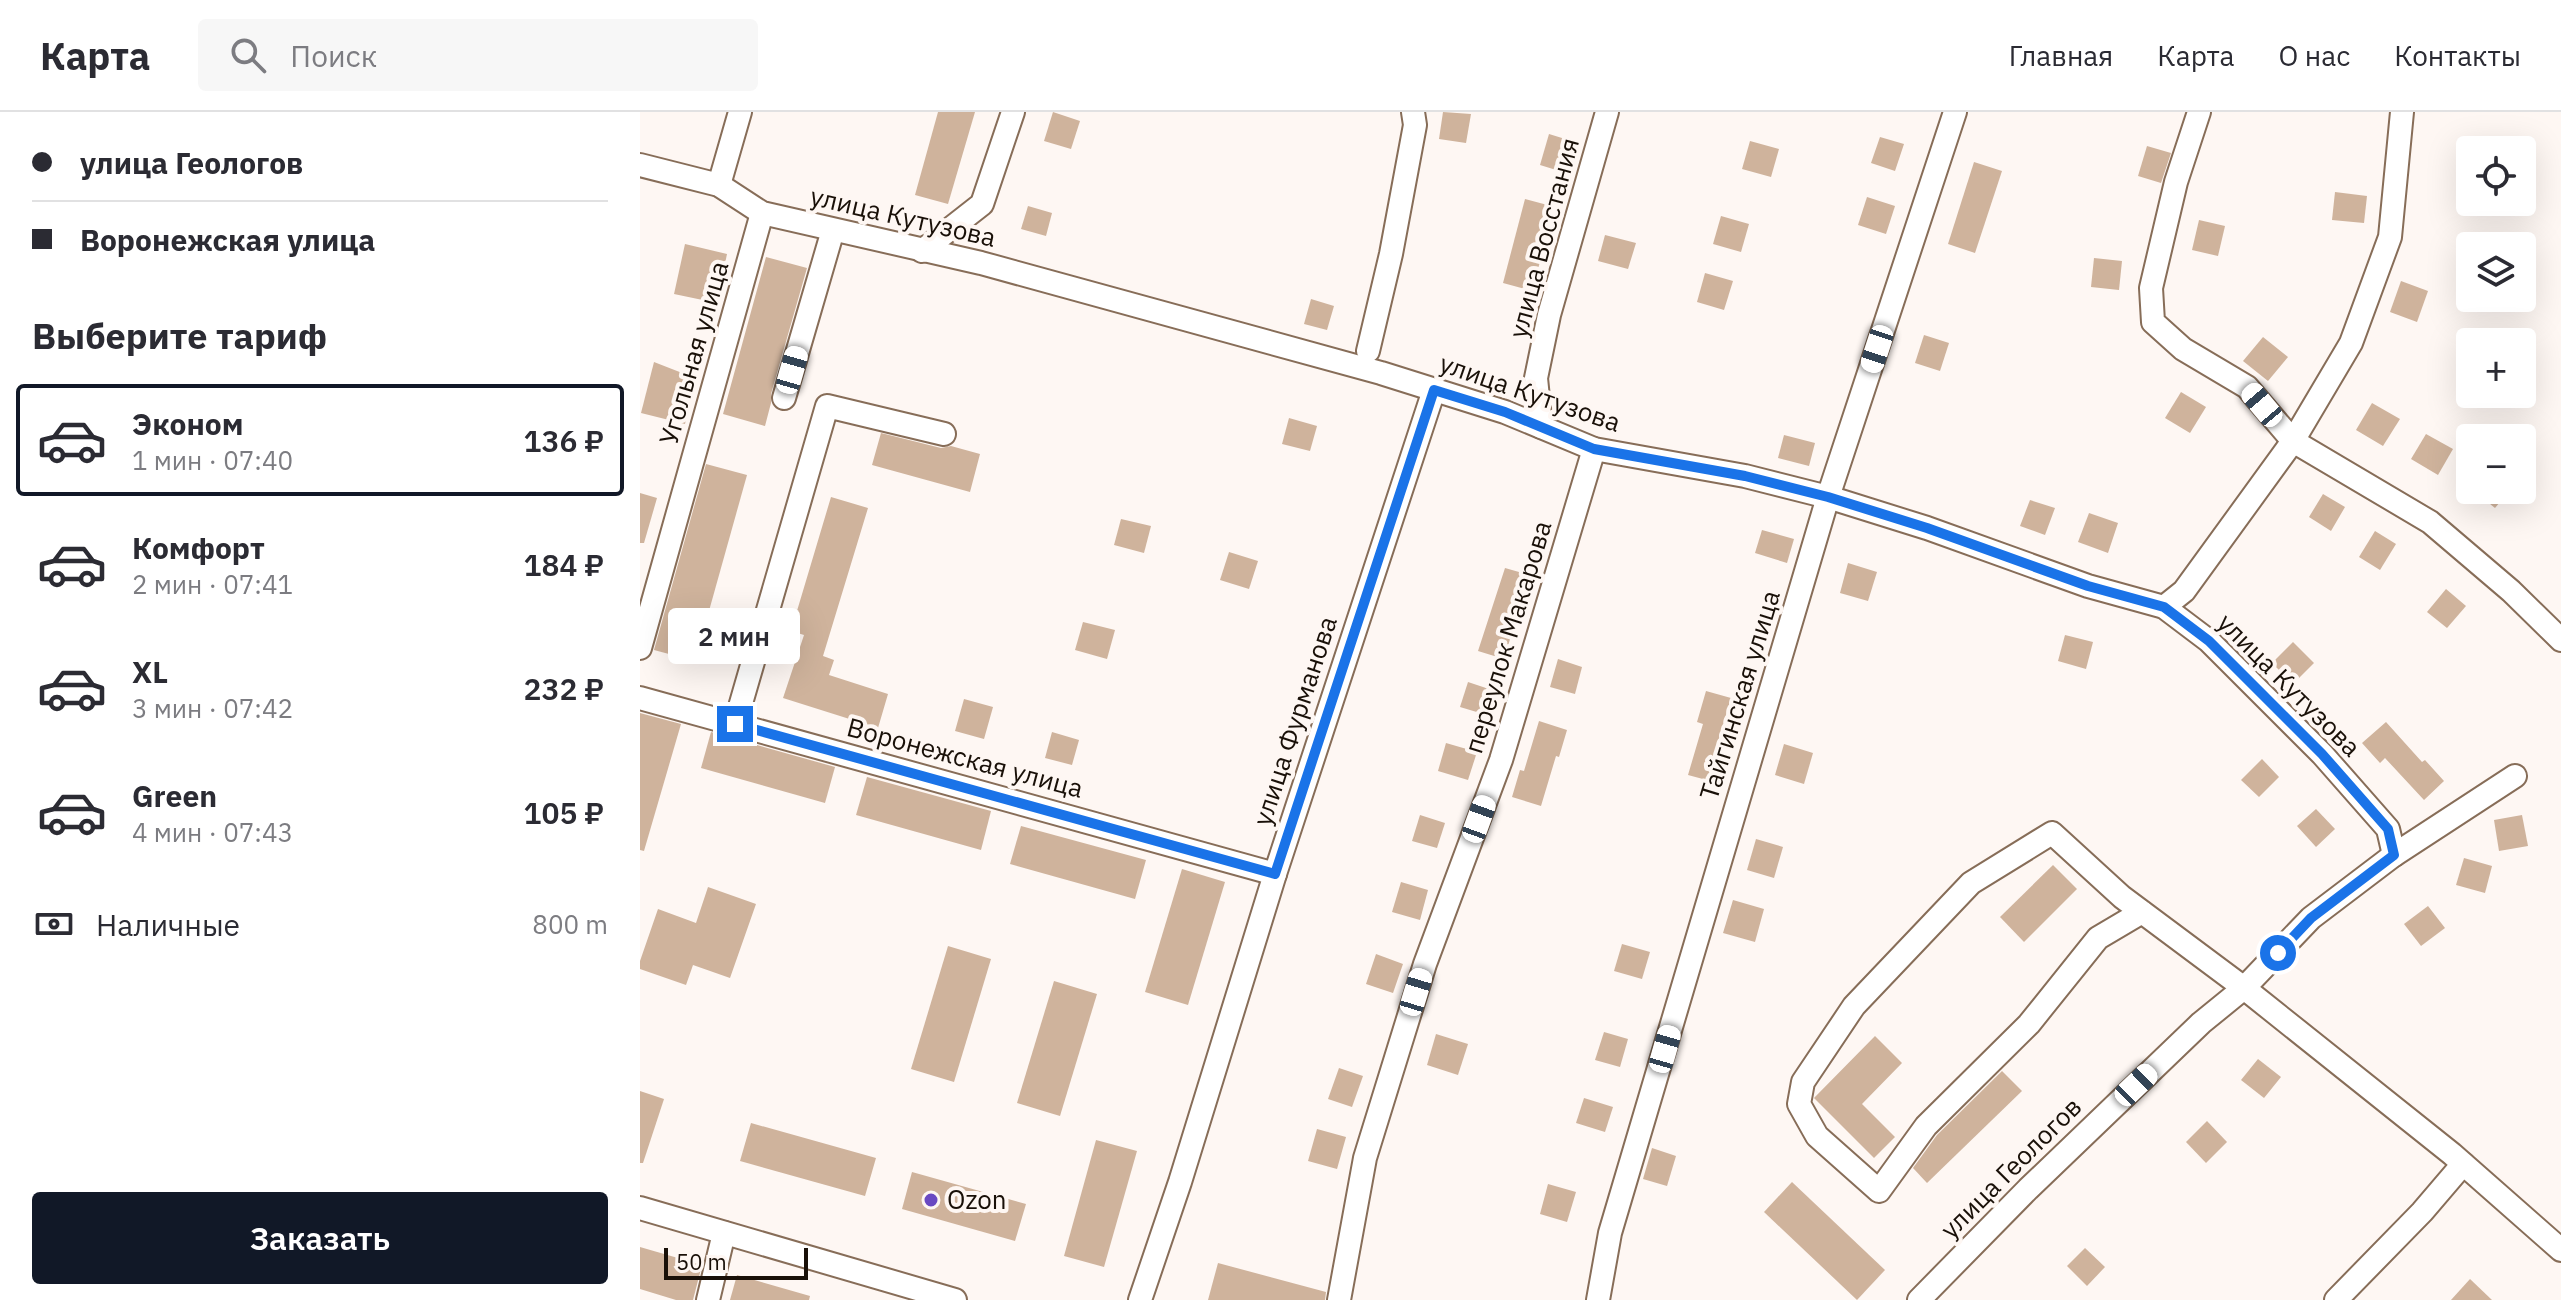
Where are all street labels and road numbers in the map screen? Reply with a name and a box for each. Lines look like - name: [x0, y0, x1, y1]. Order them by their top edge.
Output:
- street label: улица Восстания: [1500, 134, 1586, 342]
- street label: улица Кутузова: [807, 178, 999, 254]
- street label: Угольная улица: [651, 257, 735, 448]
- street label: улица Кутузова: [1435, 345, 1625, 439]
- street label: переулок Макарова: [1455, 516, 1559, 757]
- street label: Тайгинская улица: [1691, 586, 1787, 804]
- street label: улица Кутузова: [2211, 605, 2369, 763]
- street label: улица Фурманова: [1244, 612, 1344, 830]
- street label: Воронежская улица: [843, 709, 1087, 805]
- street label: улица Геологов: [1932, 1089, 2088, 1245]

